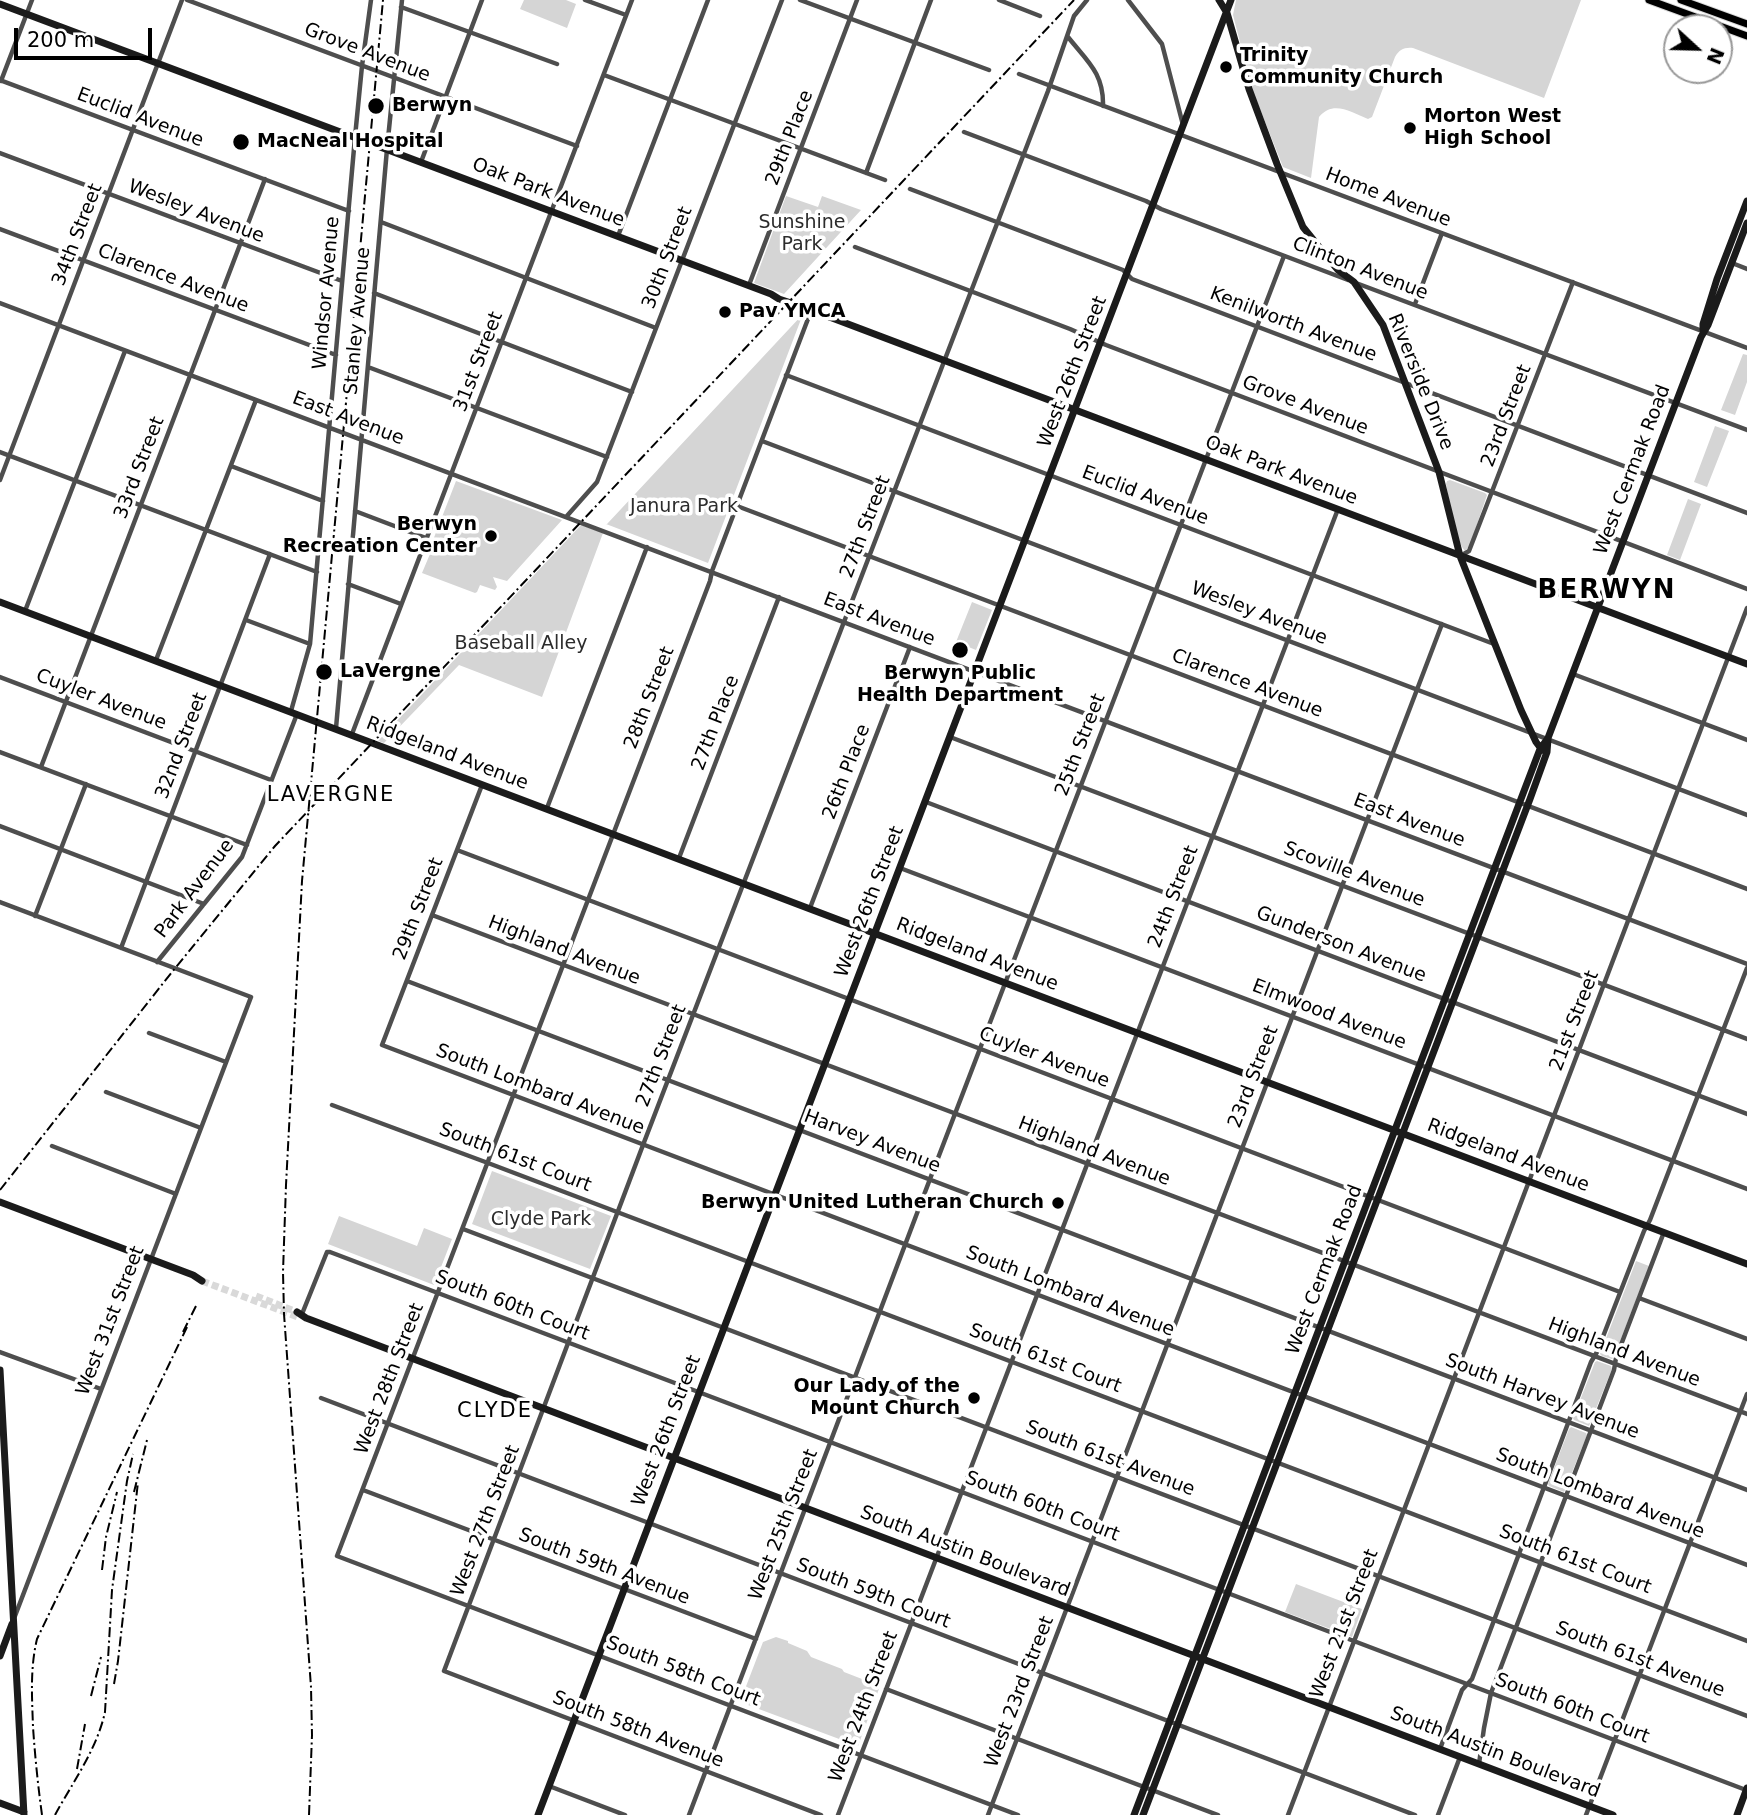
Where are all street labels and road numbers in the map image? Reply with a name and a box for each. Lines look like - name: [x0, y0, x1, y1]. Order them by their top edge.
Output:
- street label: Grove Avenue: [301, 18, 433, 88]
- street label: Euclid Avenue: [73, 83, 207, 153]
- street label: 29th Place: [761, 87, 819, 189]
- street label: Oak Park Avenue: [469, 153, 627, 233]
- street label: Home Avenue: [1322, 164, 1454, 232]
- street label: Wesley Avenue: [125, 176, 267, 248]
- street label: 34th Street: [48, 181, 108, 289]
- street label: 30th Street: [638, 204, 698, 312]
- street label: Windsor Avenue: [309, 215, 345, 371]
- street label: Clinton Avenue: [1289, 233, 1431, 305]
- street label: Clarence Avenue: [94, 240, 252, 318]
- street label: Stanley Avenue: [340, 246, 376, 396]
- street label: Kenilworth Avenue: [1206, 283, 1380, 367]
- street label: West 26th Street: [1034, 293, 1112, 451]
- street label: 31st Street: [449, 309, 509, 415]
- street label: Riverside Drive: [1382, 311, 1458, 453]
- street label: 23rd Street: [1477, 362, 1537, 470]
- street label: Grove Avenue: [1239, 371, 1371, 441]
- street label: West Cermak Road: [1590, 382, 1676, 558]
- street label: East Avenue: [289, 387, 407, 451]
- street label: 33rd Street: [110, 414, 170, 522]
- street label: Oak Park Avenue: [1202, 431, 1360, 511]
- street label: Euclid Avenue: [1078, 461, 1212, 531]
- street label: 27th Street: [836, 473, 896, 581]
- street label: Wesley Avenue: [1188, 578, 1330, 650]
- street label: East Avenue: [820, 588, 938, 652]
- street label: 28th Street: [620, 644, 680, 752]
- street label: Clarence Avenue: [1168, 645, 1326, 723]
- street label: Cuyler Avenue: [33, 665, 169, 735]
- street label: 27th Place: [687, 672, 745, 774]
- street label: 32nd Street: [151, 690, 213, 802]
- street label: 25th Street: [1051, 691, 1111, 799]
- street label: Ridgeland Avenue: [363, 713, 531, 795]
- street label: 26th Place: [818, 721, 876, 823]
- street label: East Avenue: [1350, 789, 1468, 853]
- street label: West 26th Street: [831, 823, 909, 981]
- street label: Park Avenue: [150, 835, 240, 943]
- street label: Scoville Avenue: [1280, 838, 1428, 912]
- street label: 24th Street: [1144, 843, 1204, 951]
- street label: 29th Street: [389, 855, 449, 963]
- street label: Gunderson Avenue: [1253, 902, 1429, 988]
- street label: Highland Avenue: [485, 911, 643, 991]
- street label: Ridgeland Avenue: [893, 914, 1061, 996]
- street label: 21st Street: [1545, 968, 1605, 1074]
- street label: Elmwood Avenue: [1249, 975, 1409, 1055]
- street label: 27th Street: [632, 1002, 692, 1110]
- street label: Cuyler Avenue: [976, 1023, 1112, 1093]
- street label: 23rd Street: [1224, 1023, 1284, 1131]
- street label: South Lombard Avenue: [433, 1040, 647, 1140]
- street label: Harvey Avenue: [800, 1105, 944, 1179]
- street label: Highland Avenue: [1015, 1112, 1173, 1192]
- street label: Ridgeland Avenue: [1424, 1115, 1592, 1197]
- street label: South 61st Court: [436, 1119, 594, 1197]
- street label: West Cermak Road: [1282, 1182, 1368, 1358]
- street label: South Lombard Avenue: [963, 1242, 1177, 1342]
- street label: West 31st Street: [72, 1243, 150, 1399]
- street label: South 60th Court: [432, 1266, 592, 1346]
- street label: West 28th Street: [351, 1300, 429, 1458]
- street label: Highland Avenue: [1545, 1313, 1703, 1393]
- street label: South 61st Court: [966, 1320, 1124, 1398]
- street label: South Harvey Avenue: [1442, 1349, 1642, 1445]
- street label: West 26th Street: [628, 1352, 706, 1510]
- street label: South 61st Avenue: [1022, 1416, 1198, 1502]
- street label: West 27th Street: [447, 1442, 525, 1600]
- street label: South Lombard Avenue: [1493, 1444, 1707, 1544]
- street label: West 25th Street: [745, 1446, 823, 1604]
- street label: South 60th Court: [962, 1467, 1122, 1547]
- street label: South Austin Boulevard: [857, 1501, 1073, 1603]
- street label: South 61st Court: [1496, 1521, 1654, 1599]
- street label: South 59th Avenue: [515, 1524, 693, 1610]
- street label: West 21st Street: [1306, 1546, 1384, 1702]
- street label: South 59th Court: [793, 1554, 953, 1634]
- street label: West 23rd Street: [981, 1613, 1059, 1771]
- street label: South 61st Avenue: [1552, 1617, 1728, 1703]
- street label: West 24th Street: [825, 1628, 903, 1786]
- street label: South 58th Court: [603, 1632, 763, 1712]
- street label: South 60th Court: [1492, 1669, 1652, 1749]
- street label: South 58th Avenue: [549, 1687, 727, 1773]
- street label: South Austin Boulevard: [1387, 1702, 1603, 1804]

